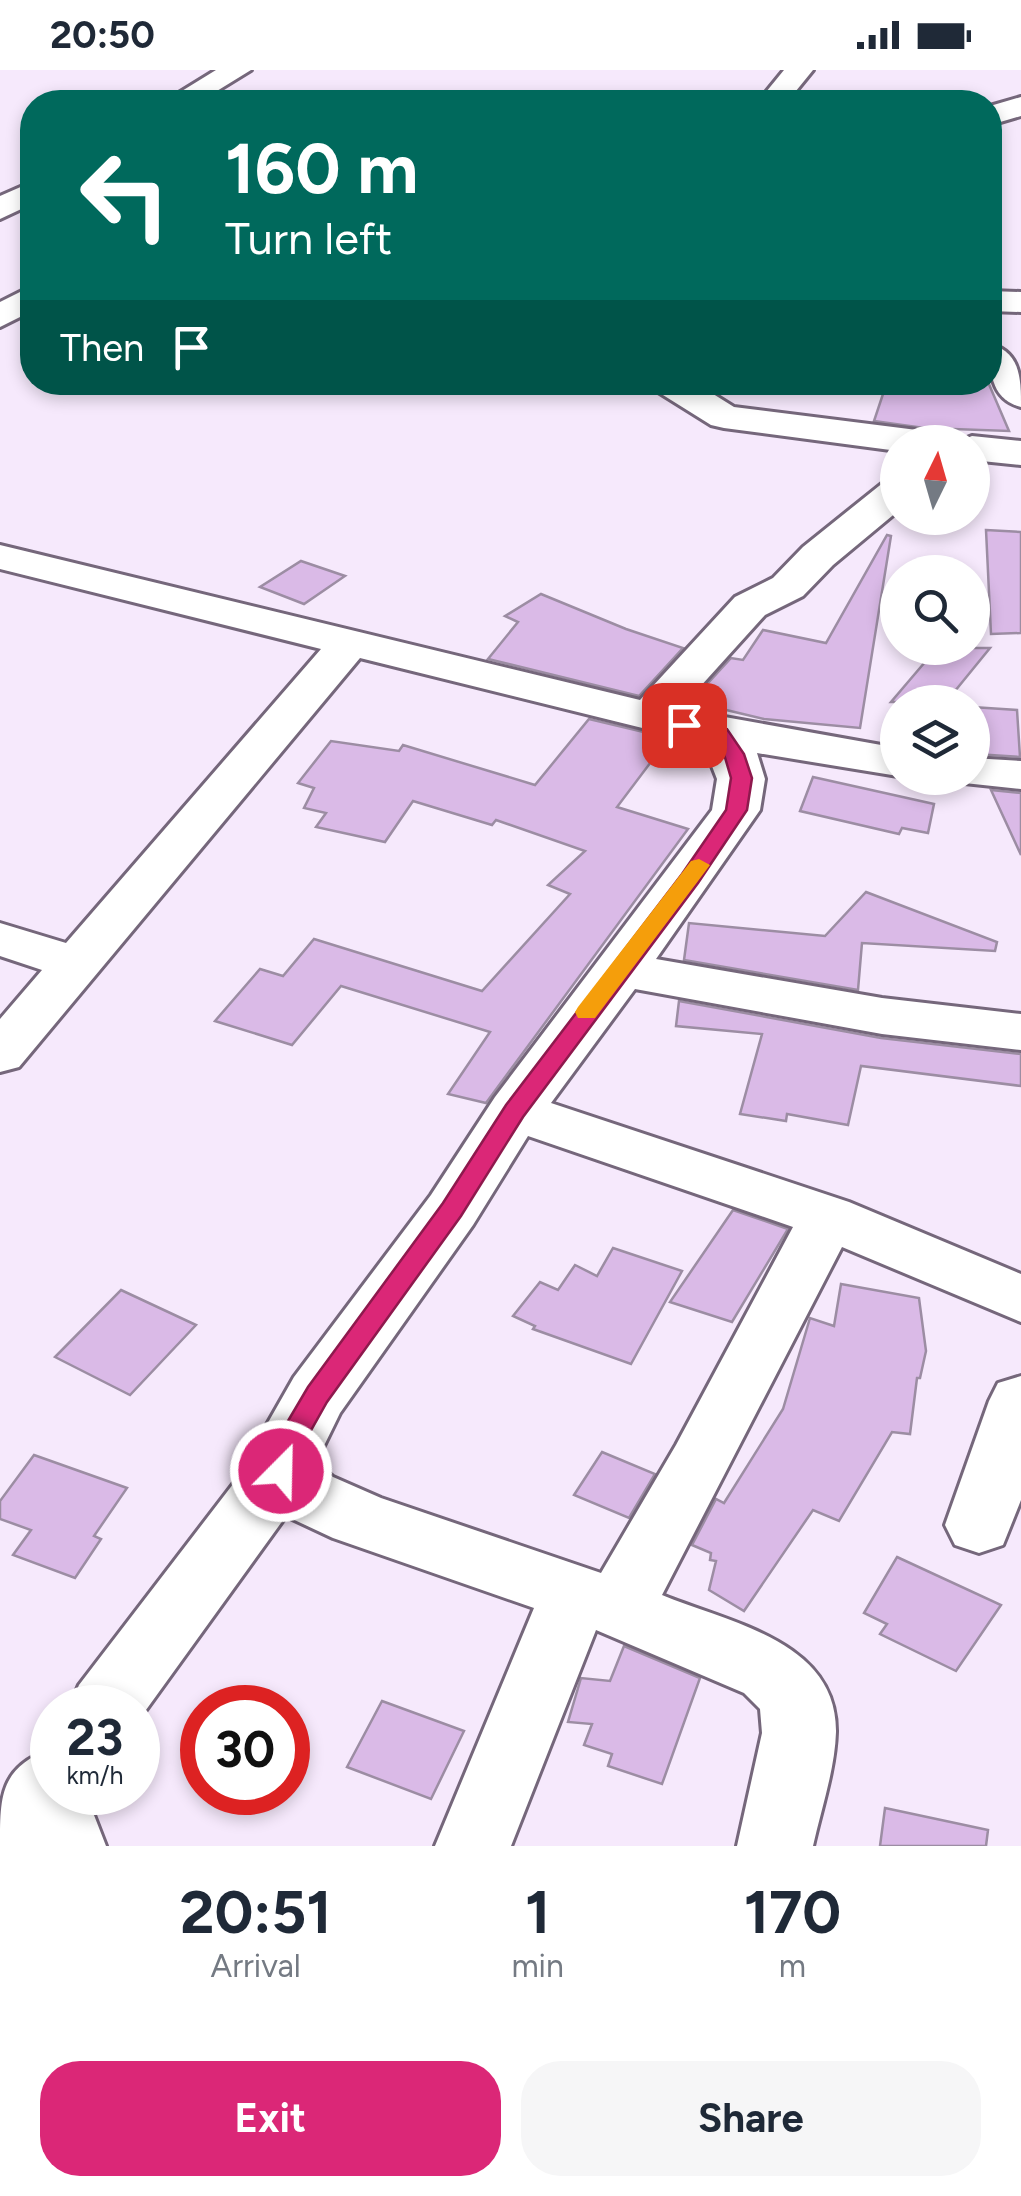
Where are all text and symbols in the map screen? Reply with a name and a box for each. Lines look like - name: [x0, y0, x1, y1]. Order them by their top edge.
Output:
- text: 20:50: [50, 12, 155, 58]
- text: 160 m: [225, 126, 418, 211]
- icon: left: [60, 130, 190, 260]
- text: Turn left: [225, 211, 392, 265]
- icon: arrive: [164, 320, 219, 375]
- text: Then: [60, 325, 144, 371]
- north arrow: [880, 425, 990, 535]
- map controls: [880, 425, 990, 795]
- button: search: [880, 555, 990, 665]
- pin: [642, 683, 727, 768]
- button: layers: [880, 685, 990, 795]
- icon: arrive: [657, 698, 712, 753]
- position arrow: [229, 1419, 333, 1523]
- speed limit sign: 30: [180, 1685, 310, 1815]
- text: 23: [67, 1707, 123, 1768]
- text: km/h: [66, 1760, 124, 1790]
- text: 20:51: [180, 1876, 332, 1948]
- text: 1: [525, 1876, 550, 1948]
- text: 170: [744, 1876, 841, 1948]
- text: Arrival: [211, 1947, 301, 1985]
- text: min: [511, 1947, 564, 1985]
- text: m: [779, 1947, 806, 1985]
- button: Exit: [40, 2061, 501, 2176]
- button: Share: [521, 2061, 981, 2176]

